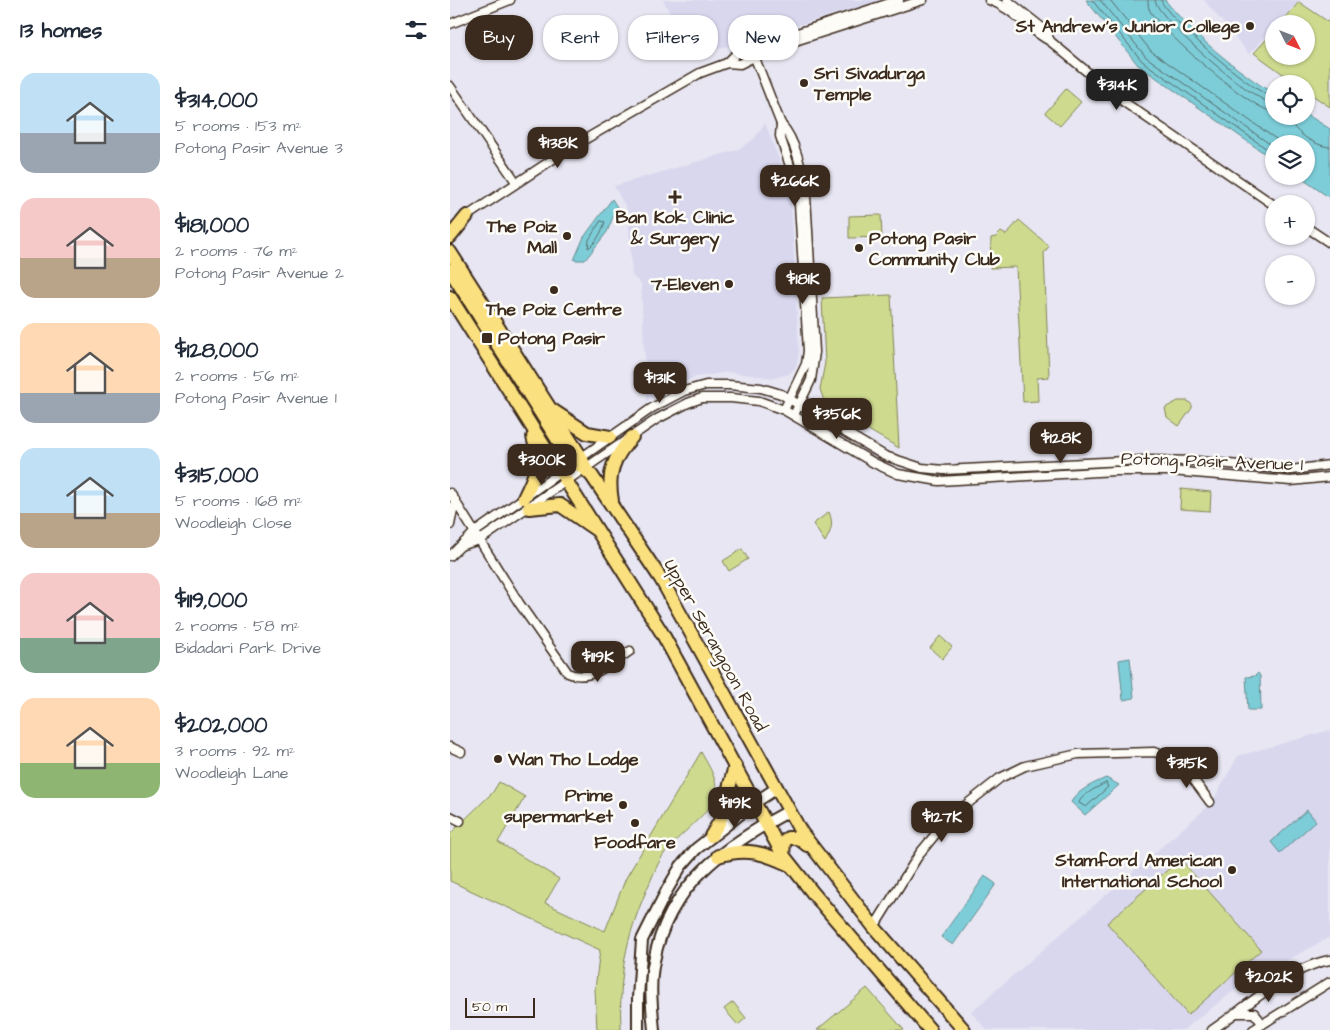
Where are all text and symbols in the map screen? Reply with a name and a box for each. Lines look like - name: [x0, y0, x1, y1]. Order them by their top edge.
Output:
- place label: St Andrew's Junior College: [1015, 14, 1240, 40]
- chip: Buy: [465, 15, 533, 60]
- chip: Rent: [543, 15, 618, 60]
- chip: Filters: [628, 15, 718, 60]
- chip: New: [728, 15, 799, 60]
- north arrow: [1265, 15, 1315, 65]
- map controls: [1265, 15, 1315, 305]
- text: 13 homes: [20, 16, 102, 45]
- icon: filters: [402, 16, 430, 44]
- marker: St Andrew's Junior College: [1244, 20, 1256, 32]
- place label: Sri Sivadurga Temple: [813, 61, 926, 107]
- pin: $314K: [1082, 68, 1152, 111]
- text: $314K: [1097, 74, 1137, 96]
- button: locate: [1265, 75, 1315, 125]
- marker: Sri Sivadurga Temple: [798, 77, 810, 89]
- text: $314,000: [175, 86, 258, 115]
- icon: home: [60, 93, 120, 153]
- text: 5 rooms · 153 m²: [175, 115, 301, 137]
- pin: $138K: [523, 126, 593, 169]
- text: $138K: [538, 132, 578, 154]
- button: layers: [1265, 135, 1315, 185]
- text: Potong Pasir Avenue 3: [175, 137, 343, 159]
- pin: $266K: [760, 164, 830, 207]
- text: $266K: [771, 170, 819, 192]
- marker: Ban Kok Clinic & Surgery: [668, 190, 682, 204]
- button: +: [1265, 195, 1315, 245]
- place label: Ban Kok Clinic & Surgery: [616, 205, 735, 252]
- text: $181,000: [175, 211, 249, 240]
- place label: The Poiz Mall: [486, 214, 558, 260]
- icon: home: [60, 218, 120, 278]
- place label: Potong Pasir Community Club: [869, 226, 1001, 273]
- marker: The Poiz Mall: [561, 230, 573, 242]
- text: 2 rooms · 76 m²: [175, 240, 298, 262]
- marker: Potong Pasir Community Club: [853, 242, 865, 254]
- button: −: [1265, 255, 1315, 305]
- text: Potong Pasir Avenue 2: [175, 262, 344, 284]
- pin: $181K: [768, 262, 838, 305]
- text: $181K: [786, 268, 820, 290]
- place label: 7-Eleven: [650, 272, 719, 297]
- marker: 7-Eleven: [723, 278, 735, 290]
- marker: The Poiz Centre: [548, 284, 560, 296]
- place label: The Poiz Centre: [485, 297, 622, 322]
- place label: Potong Pasir: [498, 326, 605, 352]
- marker: Potong Pasir: [480, 331, 494, 345]
- text: $128,000: [175, 336, 259, 365]
- icon: home: [60, 343, 120, 403]
- pin: $131K: [625, 362, 695, 404]
- text: 2 rooms · 56 m²: [175, 365, 299, 387]
- text: $131K: [645, 367, 675, 389]
- text: Potong Pasir Avenue 1: [175, 387, 337, 409]
- pin: $356K: [802, 398, 872, 440]
- text: $356K: [813, 403, 861, 425]
- pin: $128K: [1026, 422, 1096, 464]
- text: $128K: [1041, 427, 1081, 449]
- pin: $300K: [507, 444, 577, 486]
- street label: Potong Pasir Avenue 1: [1121, 446, 1303, 478]
- text: $300K: [519, 449, 565, 471]
- text: $315,000: [175, 461, 258, 490]
- icon: home: [60, 468, 120, 528]
- text: 5 rooms · 168 m²: [175, 490, 302, 512]
- text: Woodleigh Close: [175, 512, 292, 534]
- street label: Upper Serangoon Road: [657, 555, 773, 736]
- text: $119,000: [175, 586, 248, 615]
- icon: home: [60, 593, 120, 653]
- text: 2 rooms · 58 m²: [175, 615, 300, 637]
- text: Bidadari Park Drive: [175, 637, 321, 659]
- pin: $119K: [563, 640, 633, 683]
- text: $119K: [582, 646, 614, 668]
- text: $202,000: [175, 711, 267, 740]
- icon: home: [60, 718, 120, 778]
- text: 3 rooms · 92 m²: [175, 740, 295, 762]
- pin: $315K: [1152, 746, 1222, 789]
- place label: Wan Tho Lodge: [507, 747, 639, 773]
- text: $315K: [1167, 752, 1207, 774]
- marker: Wan Tho Lodge: [492, 753, 504, 765]
- text: Woodleigh Lane: [175, 762, 288, 784]
- place label: Prime supermarket: [504, 783, 614, 829]
- pin: $119K: [700, 786, 770, 829]
- text: $119K: [719, 792, 751, 814]
- marker: Prime supermarket: [617, 799, 629, 811]
- pin: $127K: [907, 800, 977, 843]
- text: $127K: [922, 806, 962, 828]
- marker: Foodfare: [629, 817, 641, 829]
- place label: Foodfare: [594, 830, 676, 855]
- place label: Stamford American International School: [1054, 848, 1222, 894]
- marker: Stamford American International School: [1226, 864, 1238, 876]
- pin: $202K: [1234, 960, 1304, 1003]
- text: $202K: [1246, 966, 1293, 988]
- scale bar: [465, 995, 535, 1018]
- text: 50 m: [472, 997, 507, 1017]

